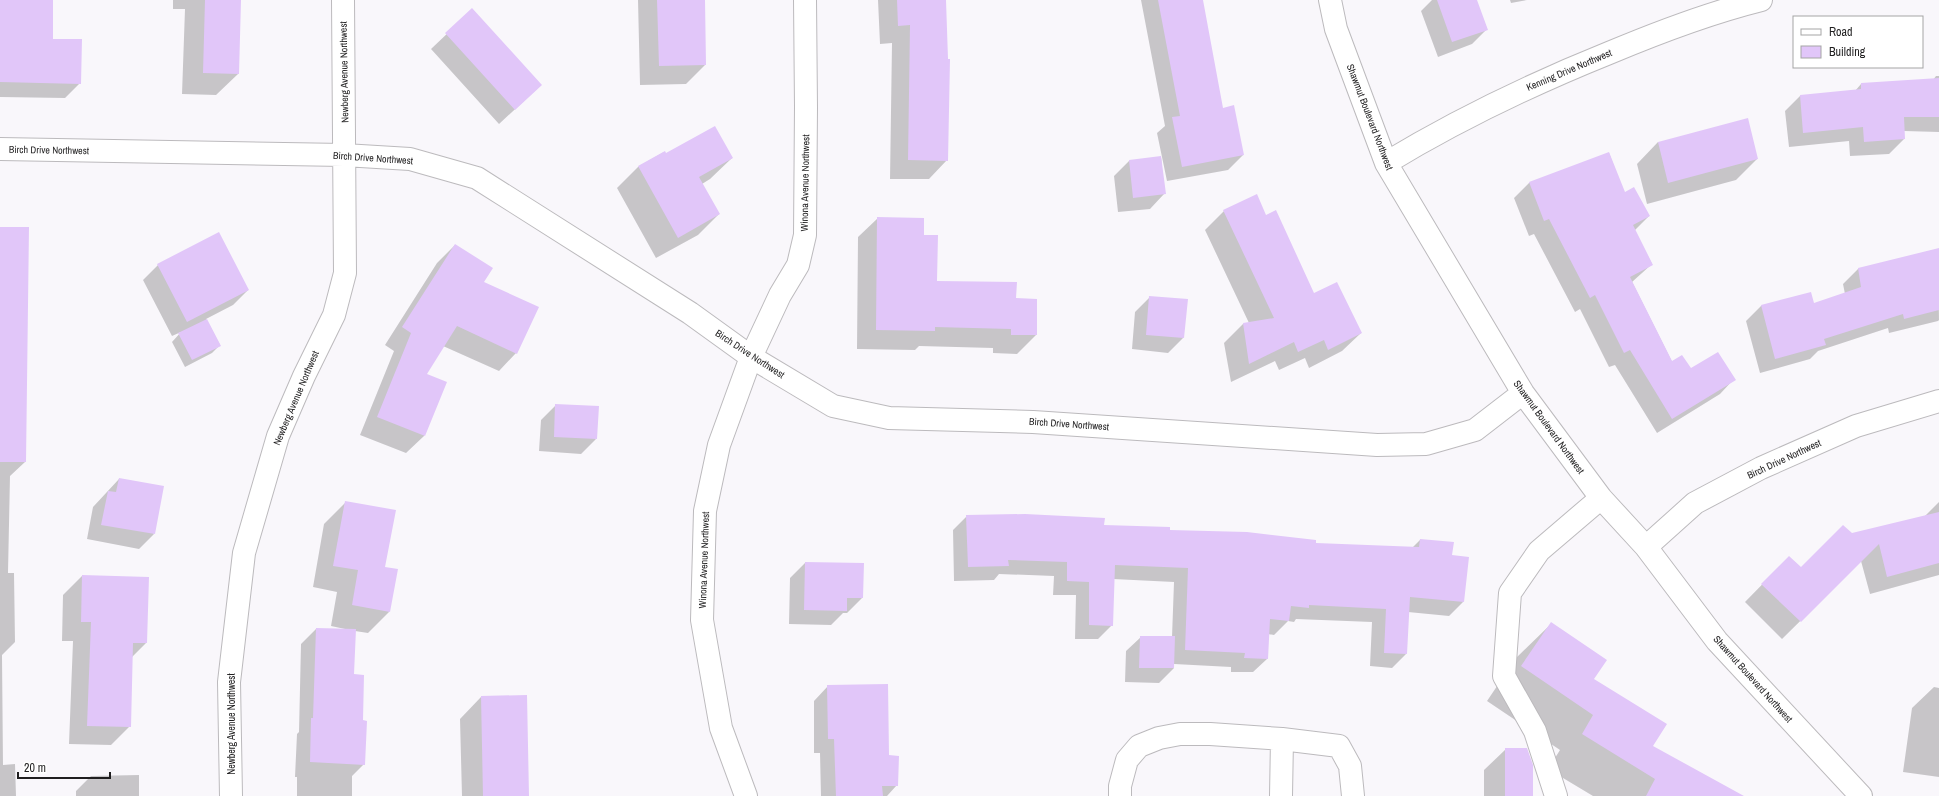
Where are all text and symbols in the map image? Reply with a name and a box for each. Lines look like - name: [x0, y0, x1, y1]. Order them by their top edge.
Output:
- legend: [1793, 16, 1923, 68]
- street label: Newberg Avenue Northwest: [337, 20, 351, 123]
- text: Road: [1829, 24, 1853, 40]
- text: Building: [1829, 44, 1866, 60]
- street label: Kenning Drive Northwest: [1524, 46, 1614, 94]
- street label: Shawmut Boulevard Northwest: [1344, 62, 1396, 173]
- street label: Winona Avenue Northwest: [798, 134, 812, 232]
- street label: Birch Drive Northwest: [9, 143, 90, 157]
- street label: Birch Drive Northwest: [333, 149, 414, 167]
- street label: Birch Drive Northwest: [713, 327, 788, 382]
- street label: Newberg Avenue Northwest: [270, 348, 322, 447]
- street label: Shawmut Boulevard Northwest: [1511, 378, 1588, 477]
- street label: Birch Drive Northwest: [1029, 415, 1110, 433]
- street label: Birch Drive Northwest: [1745, 436, 1824, 482]
- street label: Winona Avenue Northwest: [696, 511, 712, 609]
- street label: Shawmut Boulevard Northwest: [1711, 633, 1796, 726]
- street label: Newberg Avenue Northwest: [225, 673, 238, 775]
- scale bar: [18, 754, 110, 780]
- text: 20 m: [24, 760, 46, 776]

